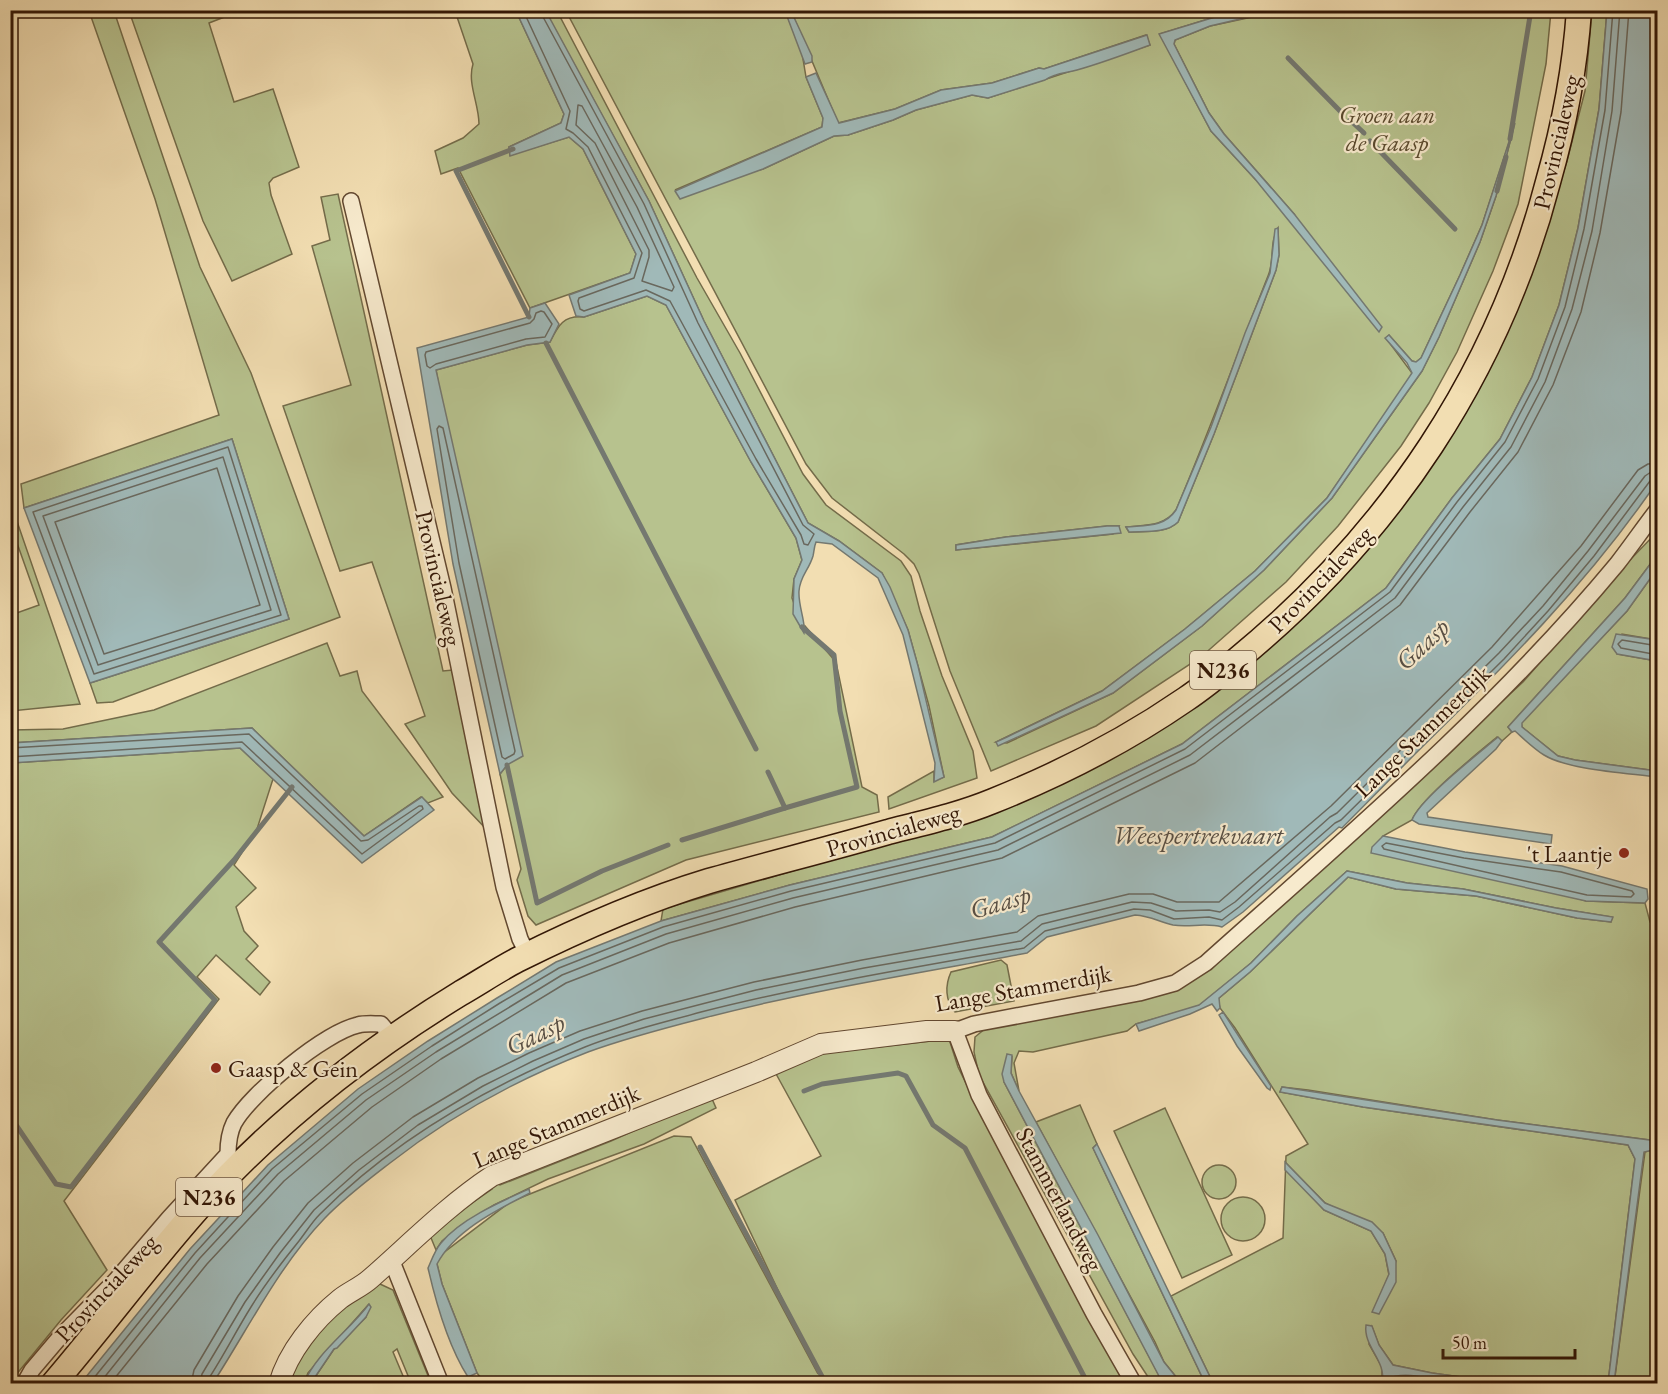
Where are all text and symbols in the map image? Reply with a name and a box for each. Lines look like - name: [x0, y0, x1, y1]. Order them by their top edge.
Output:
- street label: Provincialeweg: [1525, 71, 1587, 213]
- park label: Groen aan de Gaasp: [1339, 99, 1435, 158]
- street label: Provincialeweg: [408, 507, 470, 649]
- street label: Provincialeweg: [1261, 518, 1379, 639]
- water label: Gaasp: [1388, 610, 1457, 678]
- road number: N236: [1190, 651, 1256, 689]
- street label: Lange Stammerdijk: [1347, 657, 1498, 804]
- street label: Provincialeweg: [822, 796, 964, 864]
- water label: Weespertrekvaart: [1113, 818, 1285, 852]
- place label: 't Laantje: [1527, 838, 1612, 869]
- marker: 't Laantje: [1617, 846, 1631, 860]
- water label: Gaasp: [966, 877, 1035, 927]
- street label: Lange Stammerdijk: [932, 957, 1114, 1019]
- water label: Gaasp: [500, 1005, 571, 1063]
- place label: Gaasp & Gein: [228, 1053, 358, 1084]
- marker: Gaasp & Gein: [209, 1061, 223, 1075]
- street label: Lange Stammerdijk: [468, 1077, 645, 1175]
- street label: Stammerlandweg: [1009, 1122, 1111, 1277]
- road number: N236: [176, 1178, 242, 1216]
- street label: Provincialeweg: [48, 1227, 165, 1349]
- scale bar: [1443, 1322, 1575, 1360]
- text: 50 m: [1452, 1331, 1487, 1354]

